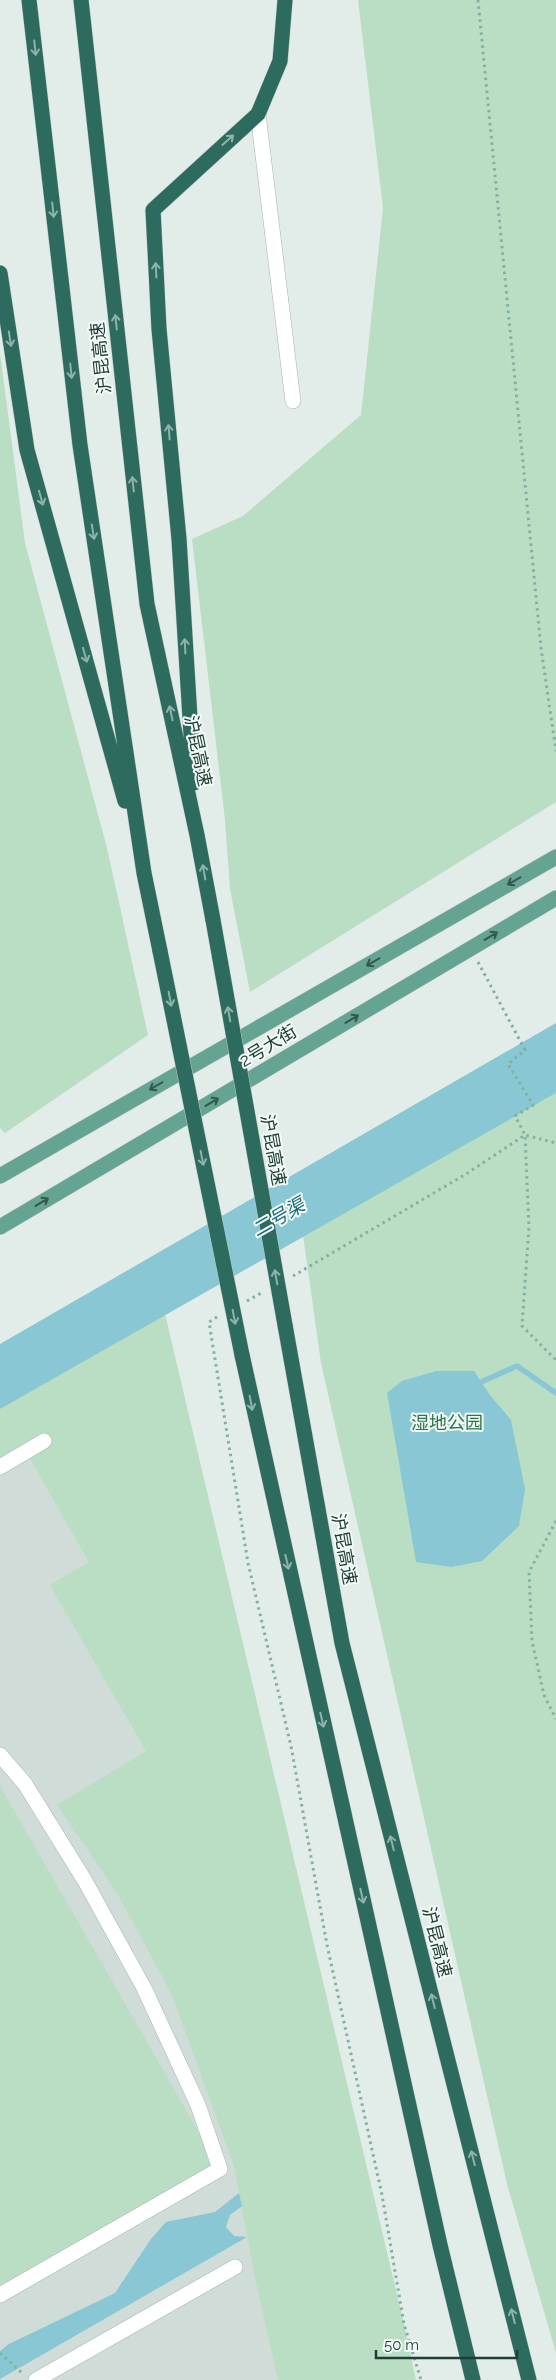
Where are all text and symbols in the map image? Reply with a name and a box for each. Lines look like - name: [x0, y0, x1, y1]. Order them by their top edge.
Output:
- one-way arrow: [30, 40, 40, 56]
- one-way arrow: [222, 134, 235, 146]
- one-way arrow: [48, 202, 58, 218]
- one-way arrow: [152, 262, 161, 278]
- one-way arrow: [111, 314, 121, 330]
- street label: 沪昆高速: [86, 321, 115, 395]
- one-way arrow: [5, 330, 15, 346]
- one-way arrow: [66, 363, 76, 379]
- one-way arrow: [164, 424, 174, 440]
- one-way arrow: [129, 476, 138, 492]
- one-way arrow: [36, 490, 46, 506]
- one-way arrow: [88, 524, 98, 540]
- one-way arrow: [181, 639, 190, 655]
- one-way arrow: [81, 646, 90, 662]
- one-way arrow: [165, 705, 175, 721]
- street label: 沪昆高速: [181, 713, 216, 788]
- one-way arrow: [199, 864, 209, 880]
- one-way arrow: [506, 876, 521, 886]
- one-way arrow: [484, 931, 498, 941]
- one-way arrow: [366, 957, 380, 967]
- one-way arrow: [165, 990, 175, 1006]
- one-way arrow: [224, 1006, 234, 1022]
- one-way arrow: [344, 1013, 358, 1023]
- street label: 2号大街: [235, 1020, 300, 1071]
- one-way arrow: [148, 1081, 163, 1091]
- one-way arrow: [204, 1096, 218, 1106]
- street label: 沪昆高速: [257, 1113, 290, 1187]
- one-way arrow: [198, 1149, 207, 1165]
- water label: 二号渠: [248, 1192, 311, 1241]
- one-way arrow: [34, 1197, 48, 1207]
- one-way arrow: [271, 1270, 281, 1286]
- one-way arrow: [230, 1309, 239, 1325]
- one-way arrow: [247, 1395, 257, 1411]
- park label: 湿地公园: [411, 1412, 483, 1433]
- street label: 沪昆高速: [328, 1512, 361, 1586]
- one-way arrow: [283, 1553, 292, 1569]
- one-way arrow: [318, 1712, 327, 1728]
- one-way arrow: [387, 1836, 397, 1852]
- one-way arrow: [358, 1887, 367, 1903]
- street label: 沪昆高速: [419, 1904, 456, 1979]
- one-way arrow: [427, 1993, 437, 2009]
- one-way arrow: [467, 2151, 477, 2167]
- one-way arrow: [508, 2308, 517, 2324]
- scale bar: [376, 2328, 517, 2360]
- text: 50 m: [384, 2336, 419, 2354]

